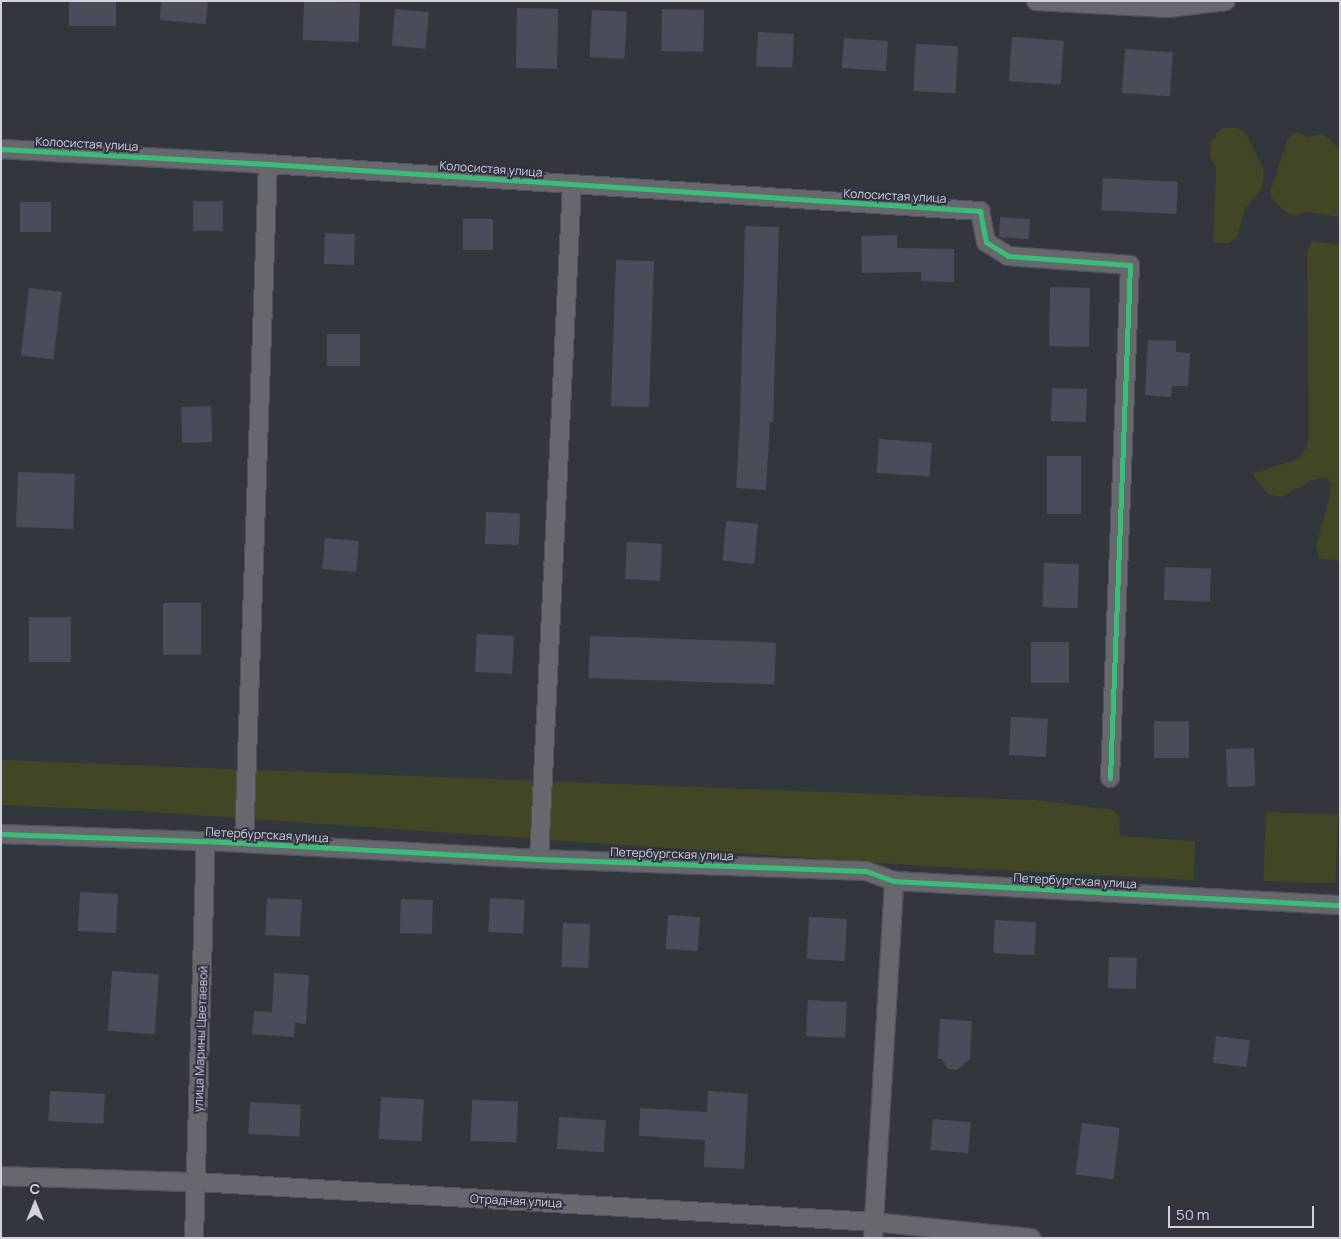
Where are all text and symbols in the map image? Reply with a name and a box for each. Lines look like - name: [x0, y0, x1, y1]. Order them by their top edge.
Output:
- street label: Колосистая улица: [35, 134, 139, 154]
- street label: Колосистая улица: [439, 158, 543, 180]
- street label: Колосистая улица: [843, 186, 947, 206]
- street label: Петербургская улица: [205, 825, 329, 845]
- street label: Петербургская улица: [610, 845, 734, 863]
- street label: Петербургская улица: [1013, 871, 1137, 891]
- street label: улица Марины Цветаевой: [191, 966, 211, 1112]
- north arrow: [10, 1179, 60, 1229]
- text: С: [30, 1179, 40, 1198]
- street label: Отрадная улица: [469, 1191, 563, 1211]
- scale bar: [1171, 1196, 1317, 1228]
- text: 50 m: [1176, 1204, 1210, 1225]

